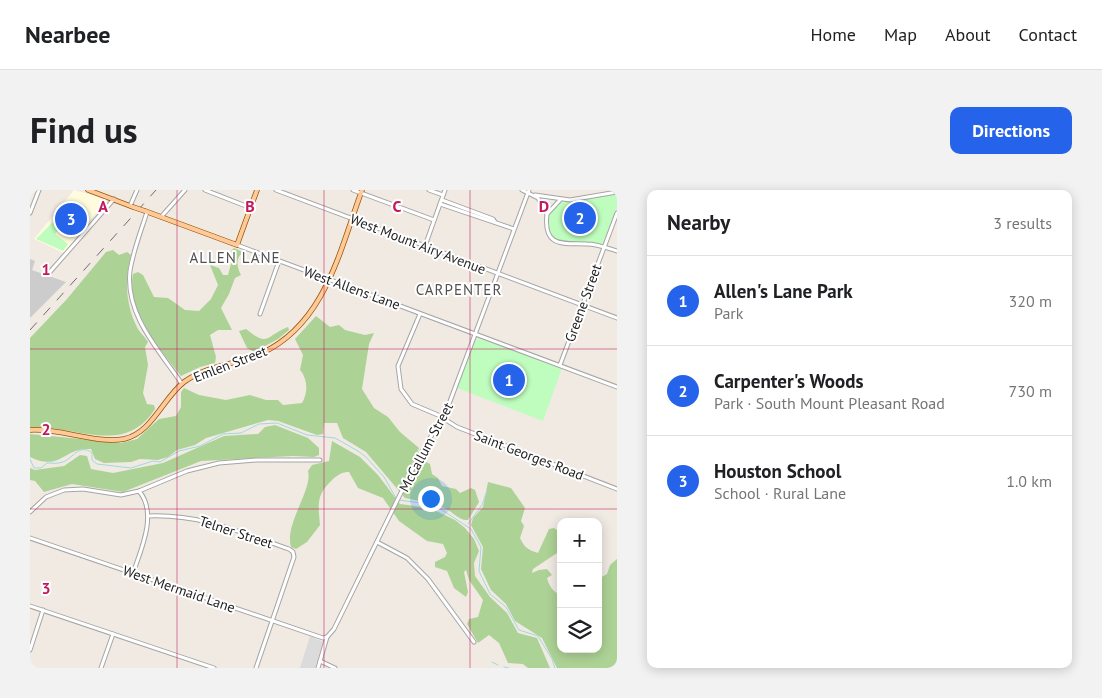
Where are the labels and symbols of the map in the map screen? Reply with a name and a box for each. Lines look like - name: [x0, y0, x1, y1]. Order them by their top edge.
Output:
- text: A: [98, 196, 108, 216]
- text: B: [245, 196, 255, 216]
- text: C: [393, 196, 402, 216]
- text: D: [539, 196, 549, 216]
- pin: 2: [564, 199, 596, 237]
- pin: 3: [55, 200, 87, 238]
- street label: West Mount Airy Avenue: [348, 210, 488, 278]
- district label: ALLEN LANE: [189, 248, 281, 267]
- text: 1: [41, 259, 51, 279]
- street label: Greene Street: [561, 261, 606, 344]
- street label: West Allens Lane: [301, 262, 403, 314]
- district label: CARPENTER: [416, 280, 502, 299]
- street label: Emlen Street: [191, 342, 270, 386]
- pin: 1: [493, 361, 525, 399]
- street label: McCallum Street: [395, 399, 457, 495]
- text: 2: [41, 419, 51, 439]
- street label: Saint Georges Road: [472, 426, 586, 484]
- your location: [418, 486, 444, 512]
- street label: Telner Street: [197, 512, 275, 552]
- street label: West Mermaid Lane: [121, 561, 237, 617]
- text: 3: [41, 578, 51, 598]

